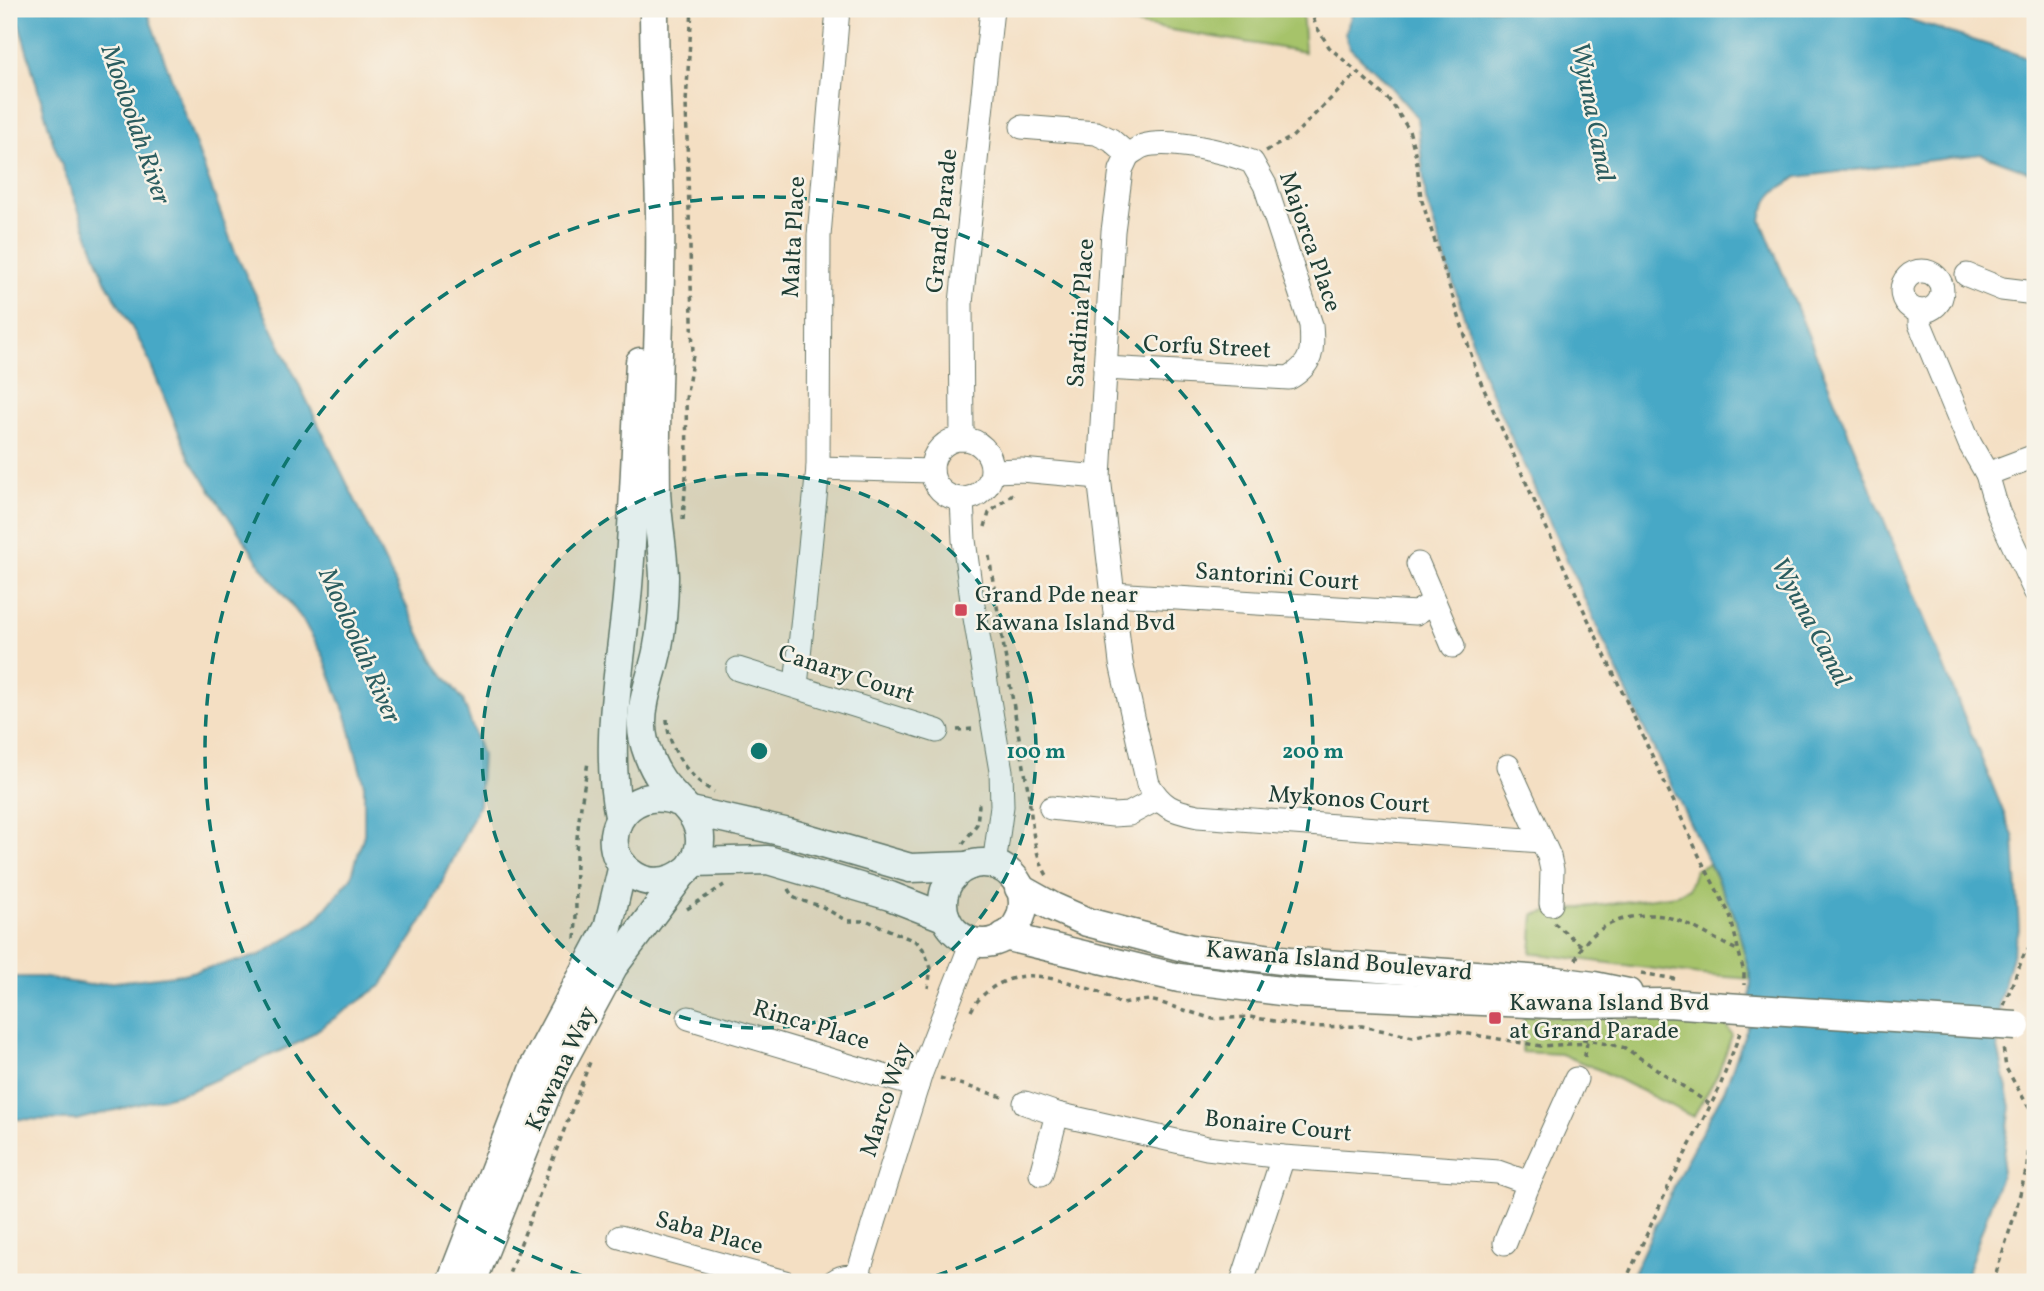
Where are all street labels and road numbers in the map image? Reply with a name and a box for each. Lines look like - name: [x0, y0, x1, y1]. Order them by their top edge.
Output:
- street label: Grand Parade: [919, 147, 967, 295]
- street label: Majorca Place: [1269, 167, 1349, 317]
- street label: Malta Place: [775, 175, 815, 299]
- street label: Sardinia Place: [1060, 237, 1104, 389]
- street label: Corfu Street: [1142, 328, 1272, 368]
- street label: Santorini Court: [1194, 555, 1360, 601]
- street label: Canary Court: [773, 637, 919, 713]
- street label: Mykonos Court: [1267, 778, 1431, 824]
- street label: Kawana Island Boulevard: [1204, 933, 1474, 991]
- street label: Rinca Place: [748, 992, 874, 1060]
- street label: Kawana Way: [518, 1001, 606, 1137]
- street label: Marco Way: [853, 1038, 921, 1162]
- street label: Bonaire Court: [1203, 1102, 1353, 1152]
- street label: Saba Place: [651, 1203, 767, 1265]

